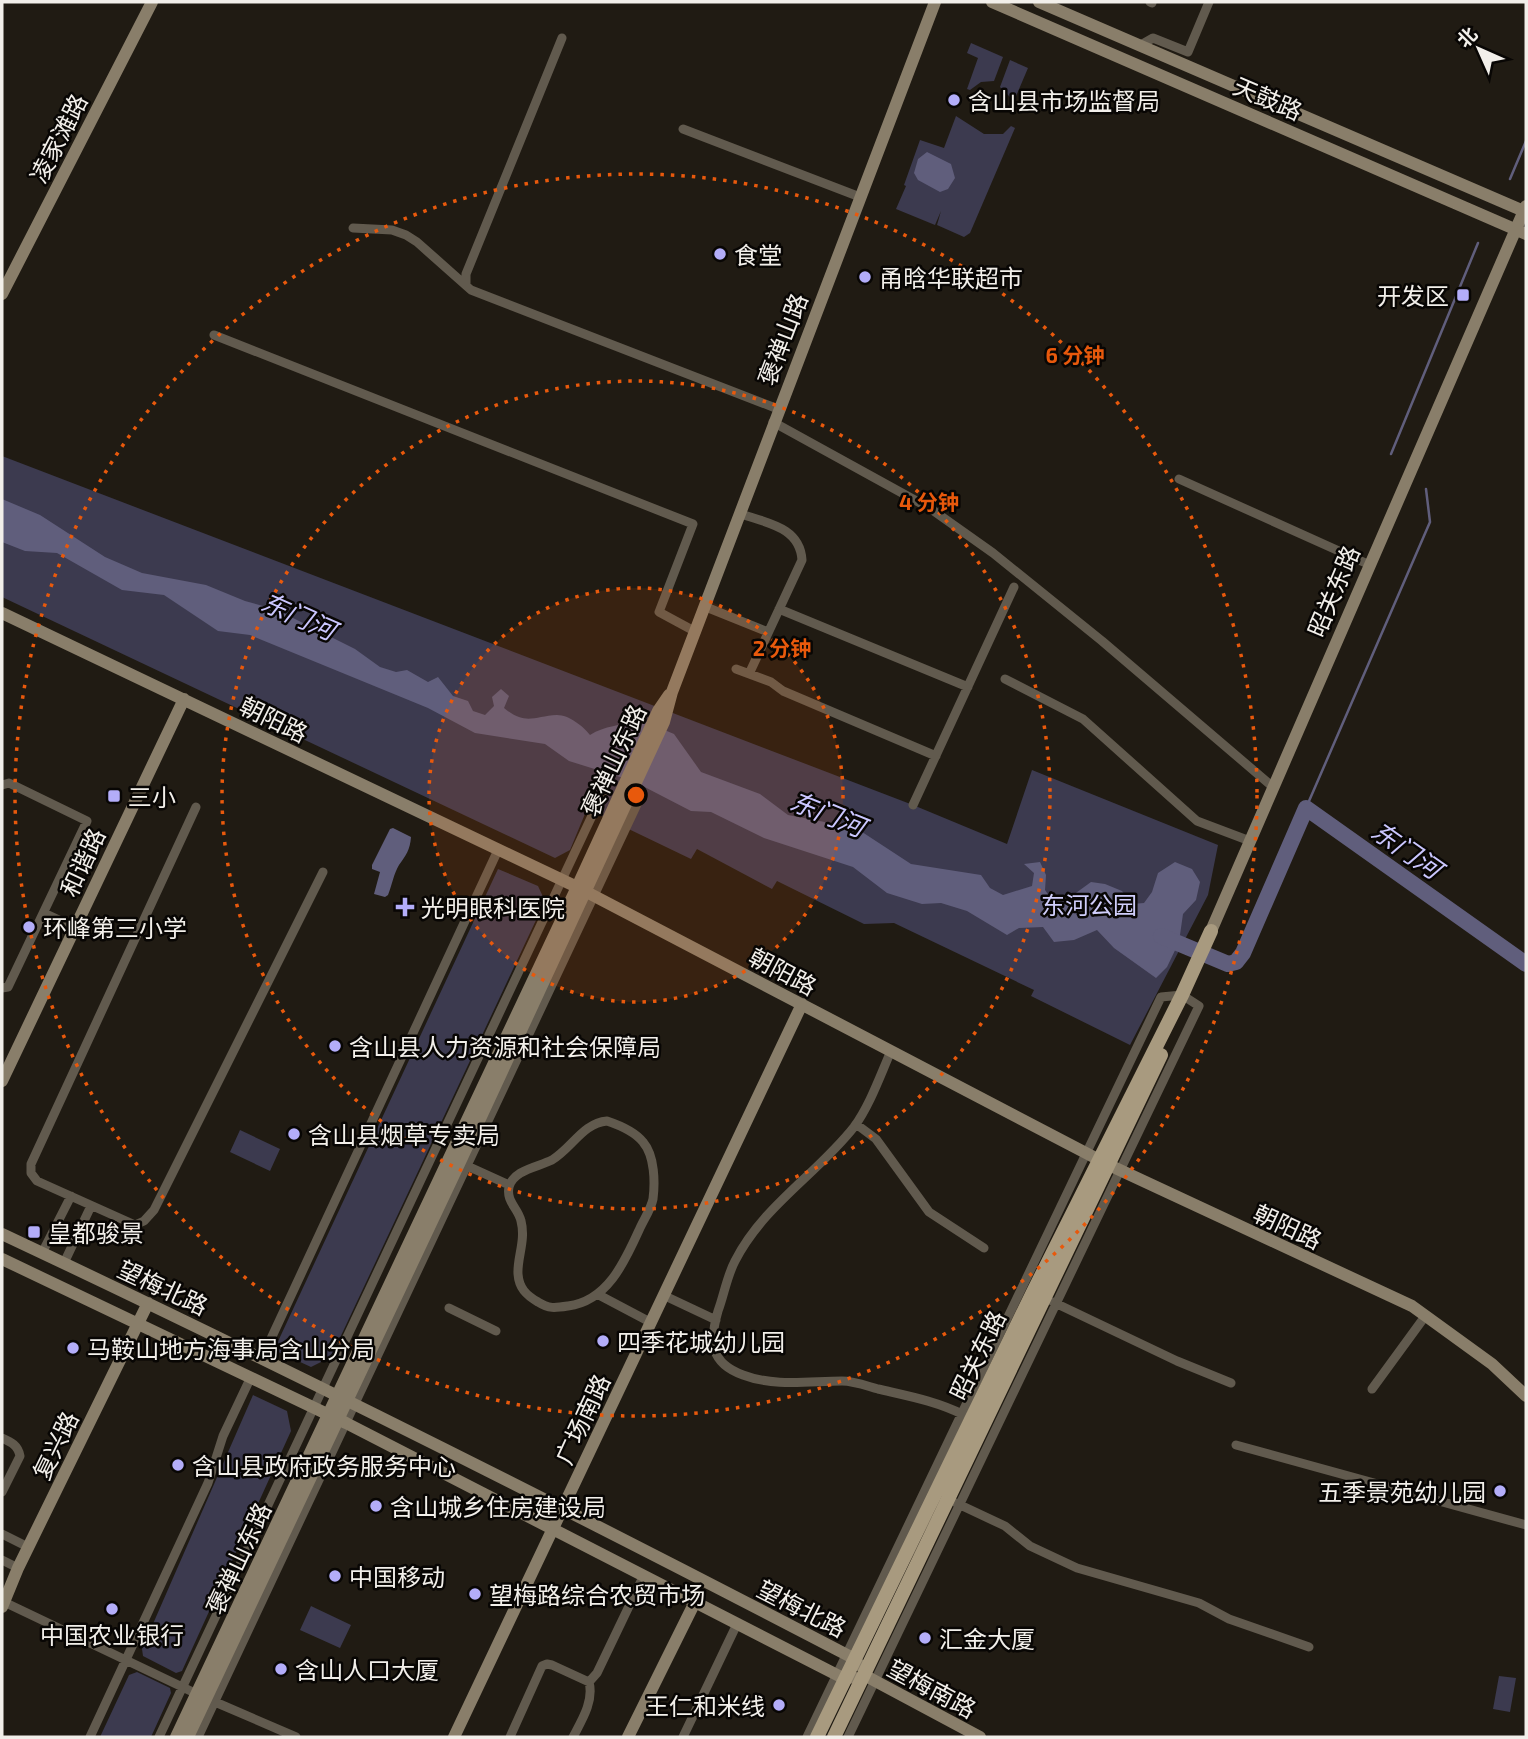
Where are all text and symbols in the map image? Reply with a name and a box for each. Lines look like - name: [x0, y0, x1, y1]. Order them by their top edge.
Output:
- north arrow: [1444, 14, 1514, 84]
- text: 北: [1452, 22, 1481, 51]
- street label: 天鼓路: [1229, 71, 1307, 125]
- place label: 含山县市场监督局: [968, 86, 1160, 115]
- street label: 凌家滩路: [23, 89, 93, 187]
- marker: 含山县市场监督局: [946, 92, 962, 108]
- place label: 食堂: [734, 240, 782, 269]
- marker: 食堂: [712, 246, 728, 262]
- place label: 甬晗华联超市: [879, 263, 1023, 292]
- marker: 甬晗华联超市: [857, 269, 873, 285]
- place label: 开发区: [1377, 281, 1449, 310]
- marker: 开发区: [1455, 287, 1471, 303]
- street label: 褒禅山路: [751, 289, 813, 389]
- text: 6 分钟: [1046, 342, 1104, 367]
- text: 4 分钟: [899, 489, 959, 514]
- street label: 昭关东路: [1301, 541, 1365, 641]
- water label: 东门河: [257, 585, 345, 647]
- text: 2 分钟: [753, 635, 811, 660]
- street label: 朝阳路: [235, 690, 313, 748]
- street label: 褒禅山东路: [575, 699, 651, 821]
- place label: 三小: [128, 782, 176, 811]
- centre of rings: [624, 783, 648, 807]
- water label: 东门河: [786, 784, 875, 844]
- marker: 三小: [106, 788, 122, 804]
- water label: 东门河: [1366, 814, 1452, 887]
- street label: 和谐路: [54, 823, 110, 901]
- park label: 东河公园: [1041, 890, 1137, 919]
- place label: 光明眼科医院: [421, 893, 565, 922]
- marker: 光明眼科医院: [395, 897, 415, 917]
- place label: 环峰第三小学: [43, 913, 187, 942]
- marker: 环峰第三小学: [21, 919, 37, 935]
- street label: 朝阳路: [744, 941, 822, 1001]
- place label: 含山县人力资源和社会保障局: [349, 1032, 661, 1061]
- marker: 含山县人力资源和社会保障局: [327, 1038, 343, 1054]
- place label: 含山县烟草专卖局: [308, 1120, 500, 1149]
- marker: 含山县烟草专卖局: [286, 1126, 302, 1142]
- street label: 朝阳路: [1249, 1198, 1327, 1254]
- place label: 皇都骏景: [48, 1218, 144, 1247]
- marker: 皇都骏景: [26, 1224, 42, 1240]
- street label: 望梅北路: [113, 1254, 213, 1320]
- street label: 昭关东路: [943, 1306, 1011, 1404]
- place label: 四季花城幼儿园: [617, 1327, 785, 1356]
- marker: 四季花城幼儿园: [595, 1333, 611, 1349]
- place label: 马鞍山地方海事局含山分局: [87, 1334, 375, 1363]
- marker: 马鞍山地方海事局含山分局: [65, 1340, 81, 1356]
- street label: 广场南路: [549, 1369, 615, 1469]
- street label: 复兴路: [26, 1406, 84, 1484]
- place label: 含山县政府政务服务中心: [192, 1451, 456, 1480]
- marker: 含山县政府政务服务中心: [170, 1457, 186, 1473]
- place label: 五季景苑幼儿园: [1318, 1477, 1486, 1506]
- marker: 五季景苑幼儿园: [1492, 1483, 1508, 1499]
- place label: 含山城乡住房建设局: [390, 1492, 606, 1521]
- street label: 褒禅山东路: [200, 1497, 276, 1619]
- marker: 含山城乡住房建设局: [368, 1498, 384, 1514]
- place label: 中国移动: [349, 1562, 445, 1591]
- marker: 中国移动: [327, 1568, 343, 1584]
- street label: 望梅北路: [753, 1573, 851, 1643]
- place label: 望梅路综合农贸市场: [489, 1580, 705, 1609]
- marker: 望梅路综合农贸市场: [467, 1586, 483, 1602]
- marker: 中国农业银行: [104, 1601, 120, 1617]
- place label: 中国农业银行: [40, 1620, 184, 1649]
- place label: 汇金大厦: [939, 1624, 1035, 1653]
- marker: 汇金大厦: [917, 1630, 933, 1646]
- street label: 望梅南路: [883, 1653, 981, 1723]
- place label: 含山人口大厦: [295, 1655, 439, 1684]
- marker: 含山人口大厦: [273, 1661, 289, 1677]
- place label: 王仁和米线: [645, 1691, 765, 1720]
- marker: 王仁和米线: [771, 1697, 787, 1713]

